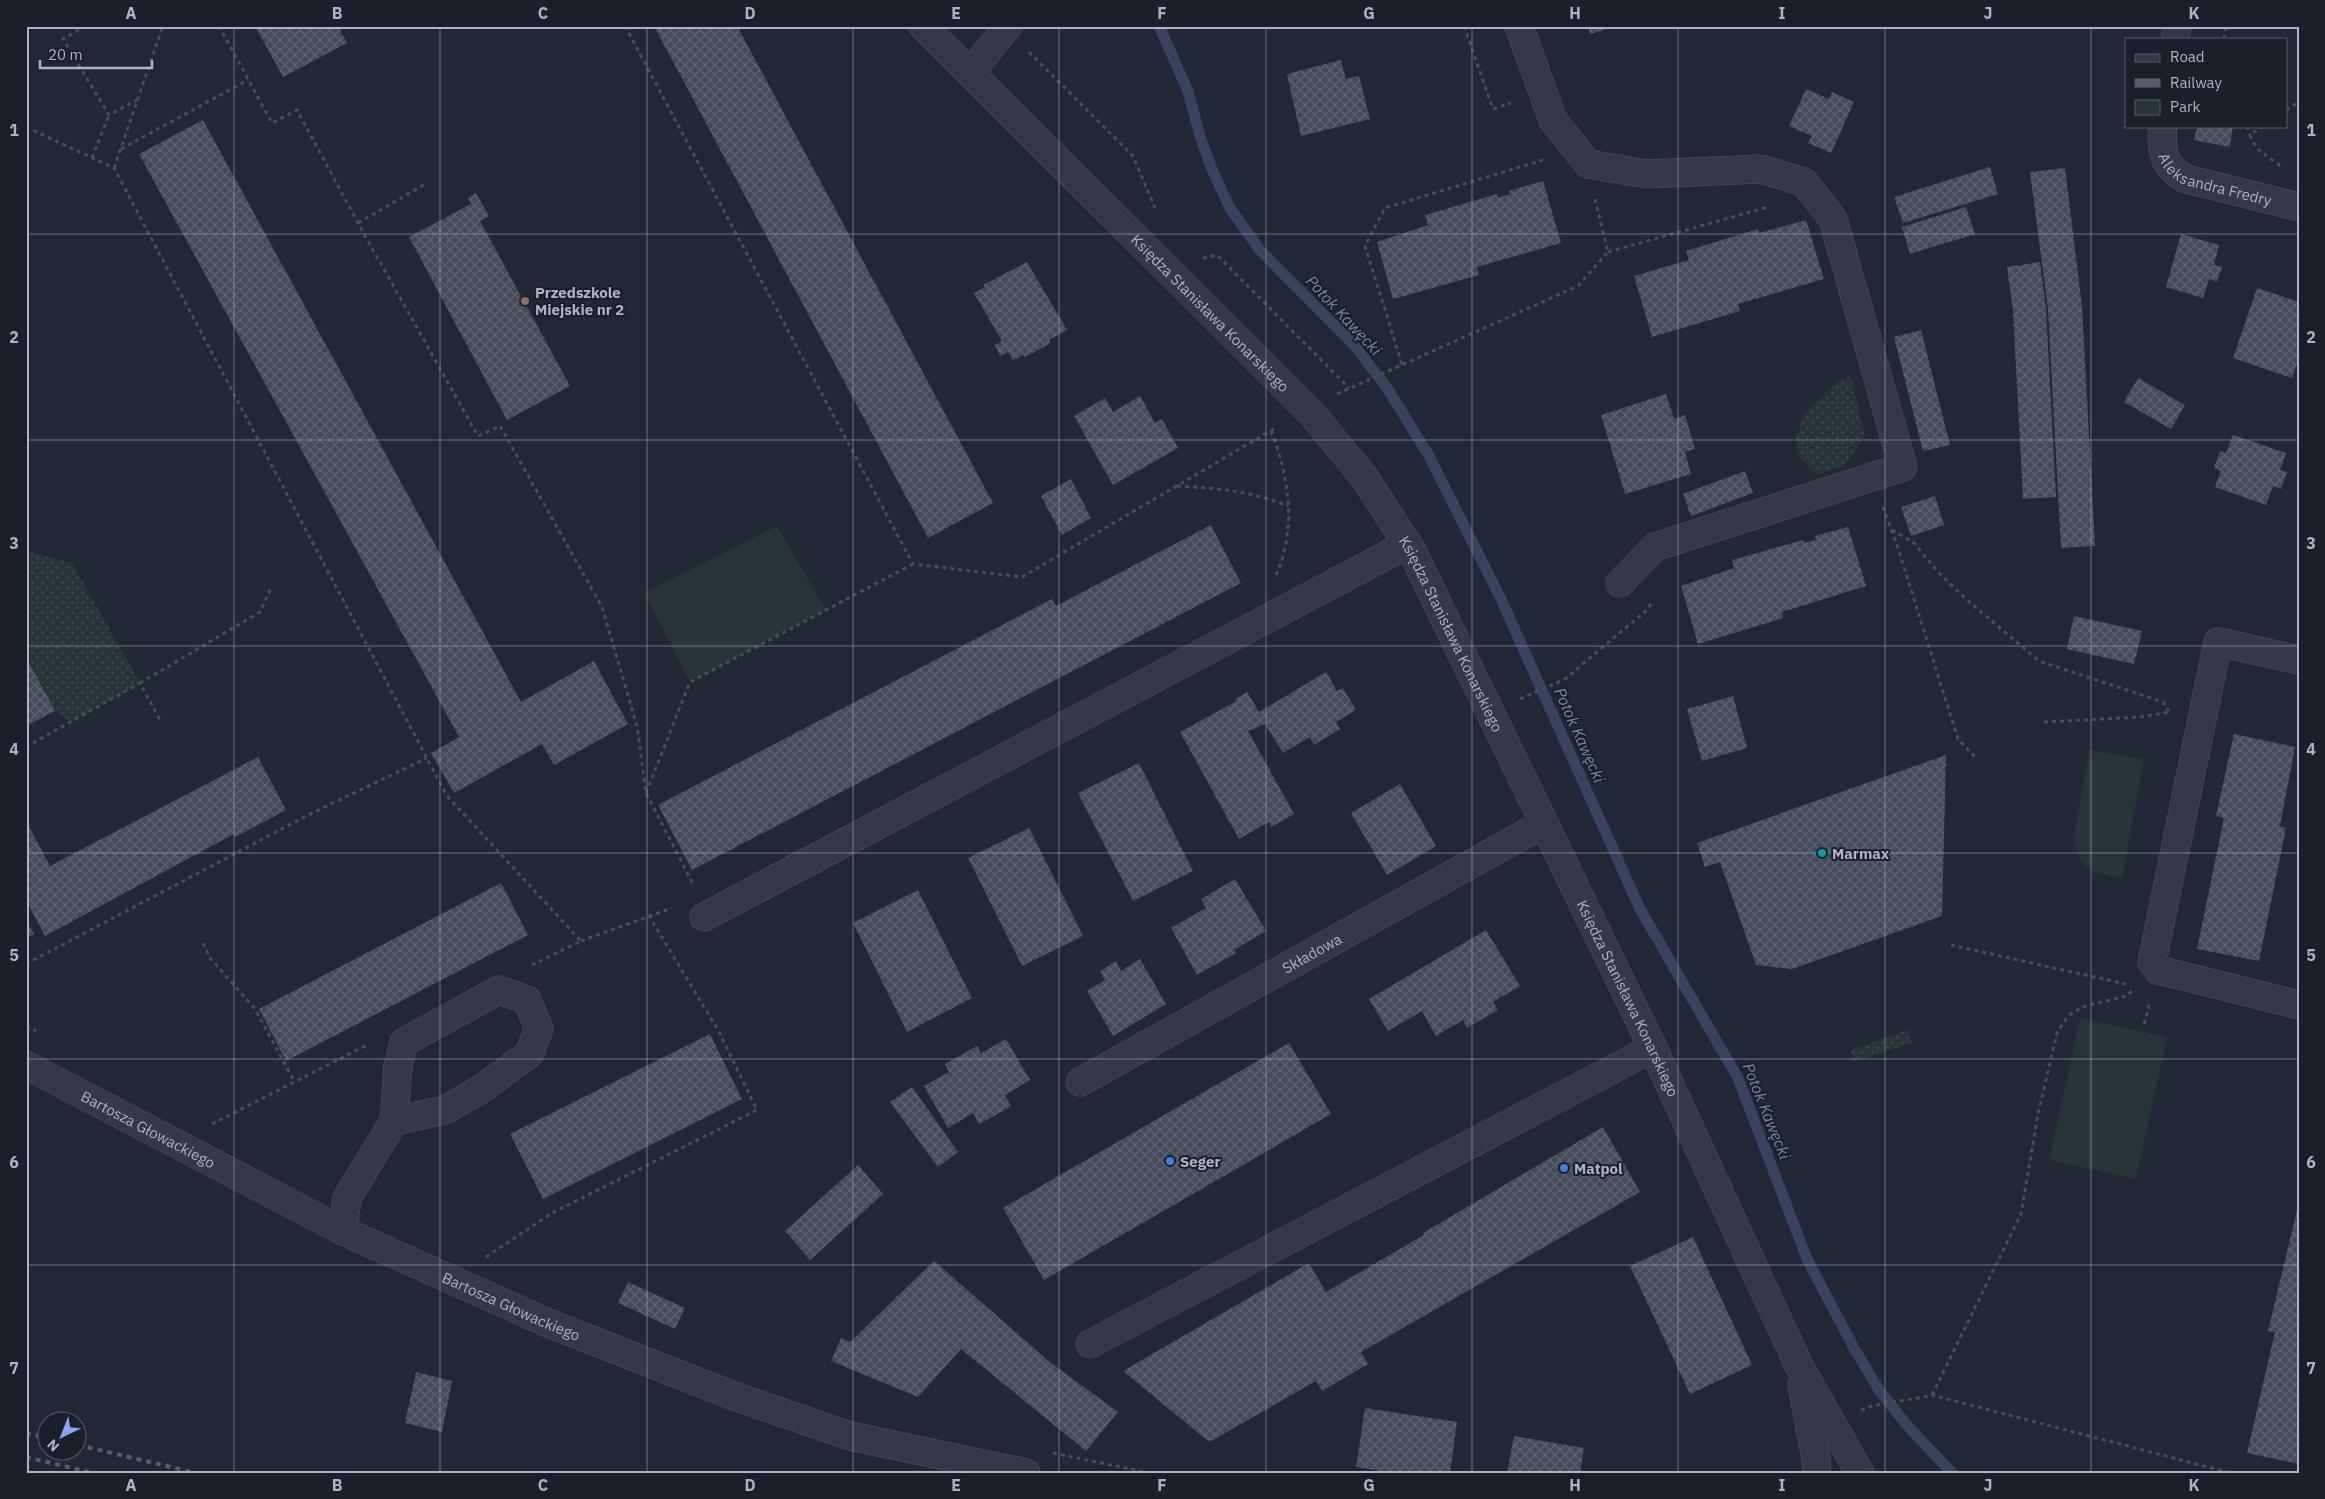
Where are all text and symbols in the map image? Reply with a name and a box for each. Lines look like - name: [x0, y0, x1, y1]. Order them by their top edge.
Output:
- text: A: [126, 3, 137, 23]
- text: B: [332, 3, 343, 23]
- text: C: [538, 3, 548, 23]
- text: D: [744, 3, 756, 23]
- text: E: [951, 3, 961, 23]
- text: F: [1157, 3, 1167, 23]
- text: G: [1363, 3, 1375, 23]
- text: H: [1569, 3, 1581, 23]
- text: I: [1779, 3, 1786, 23]
- text: J: [1984, 3, 1992, 23]
- text: K: [2188, 3, 2200, 23]
- scale bar: [40, 38, 152, 70]
- legend: [2125, 38, 2288, 128]
- text: 20 m: [48, 45, 83, 64]
- text: Road: [2170, 47, 2205, 66]
- text: Railway: [2170, 73, 2223, 92]
- text: Park: [2170, 97, 2200, 116]
- text: 1: [9, 120, 19, 140]
- text: 1: [2306, 120, 2316, 140]
- street label: Aleksandra Fredry: [2155, 150, 2274, 210]
- street label: Księdza Stanisława Konarskiego: [1127, 230, 1294, 396]
- water label: Potok Kawęcki: [1302, 271, 1387, 360]
- place label: Przedszkole Miejskie nr 2: [535, 283, 624, 319]
- marker: Przedszkole Miejskie nr 2: [519, 295, 531, 307]
- text: 2: [9, 327, 19, 347]
- text: 2: [2306, 327, 2316, 347]
- street label: Księdza Stanisława Konarskiego: [1395, 532, 1508, 735]
- text: 3: [9, 533, 19, 553]
- text: 3: [2306, 533, 2316, 553]
- water label: Potok Kawęcki: [1550, 684, 1610, 787]
- text: 4: [9, 739, 19, 759]
- text: 4: [2306, 739, 2316, 759]
- place label: Marmax: [1832, 844, 1890, 863]
- marker: Marmax: [1816, 847, 1828, 859]
- street label: Księdza Stanisława Konarskiego: [1573, 897, 1683, 1099]
- street label: Składowa: [1278, 929, 1345, 977]
- text: 5: [9, 945, 19, 965]
- text: 5: [2306, 945, 2316, 965]
- water label: Potok Kawęcki: [1739, 1060, 1796, 1163]
- street label: Bartosza Głowackiego: [78, 1086, 219, 1172]
- text: 6: [9, 1152, 19, 1172]
- place label: Seger: [1180, 1152, 1220, 1171]
- text: 6: [2306, 1152, 2316, 1172]
- marker: Seger: [1164, 1155, 1176, 1167]
- place label: Matpol: [1574, 1159, 1623, 1178]
- marker: Matpol: [1558, 1162, 1570, 1174]
- street label: Bartosza Głowackiego: [439, 1267, 583, 1344]
- text: 7: [9, 1358, 19, 1378]
- text: 7: [2306, 1358, 2316, 1378]
- north arrow: [38, 1412, 88, 1462]
- text: N: [43, 1435, 63, 1456]
- text: A: [126, 1475, 137, 1495]
- text: B: [332, 1475, 343, 1495]
- text: C: [538, 1475, 548, 1495]
- text: D: [744, 1475, 756, 1495]
- text: E: [951, 1475, 961, 1495]
- text: F: [1157, 1475, 1167, 1495]
- text: G: [1363, 1475, 1375, 1495]
- text: H: [1569, 1475, 1581, 1495]
- text: I: [1779, 1475, 1786, 1495]
- text: J: [1984, 1475, 1992, 1495]
- text: K: [2188, 1475, 2200, 1495]

